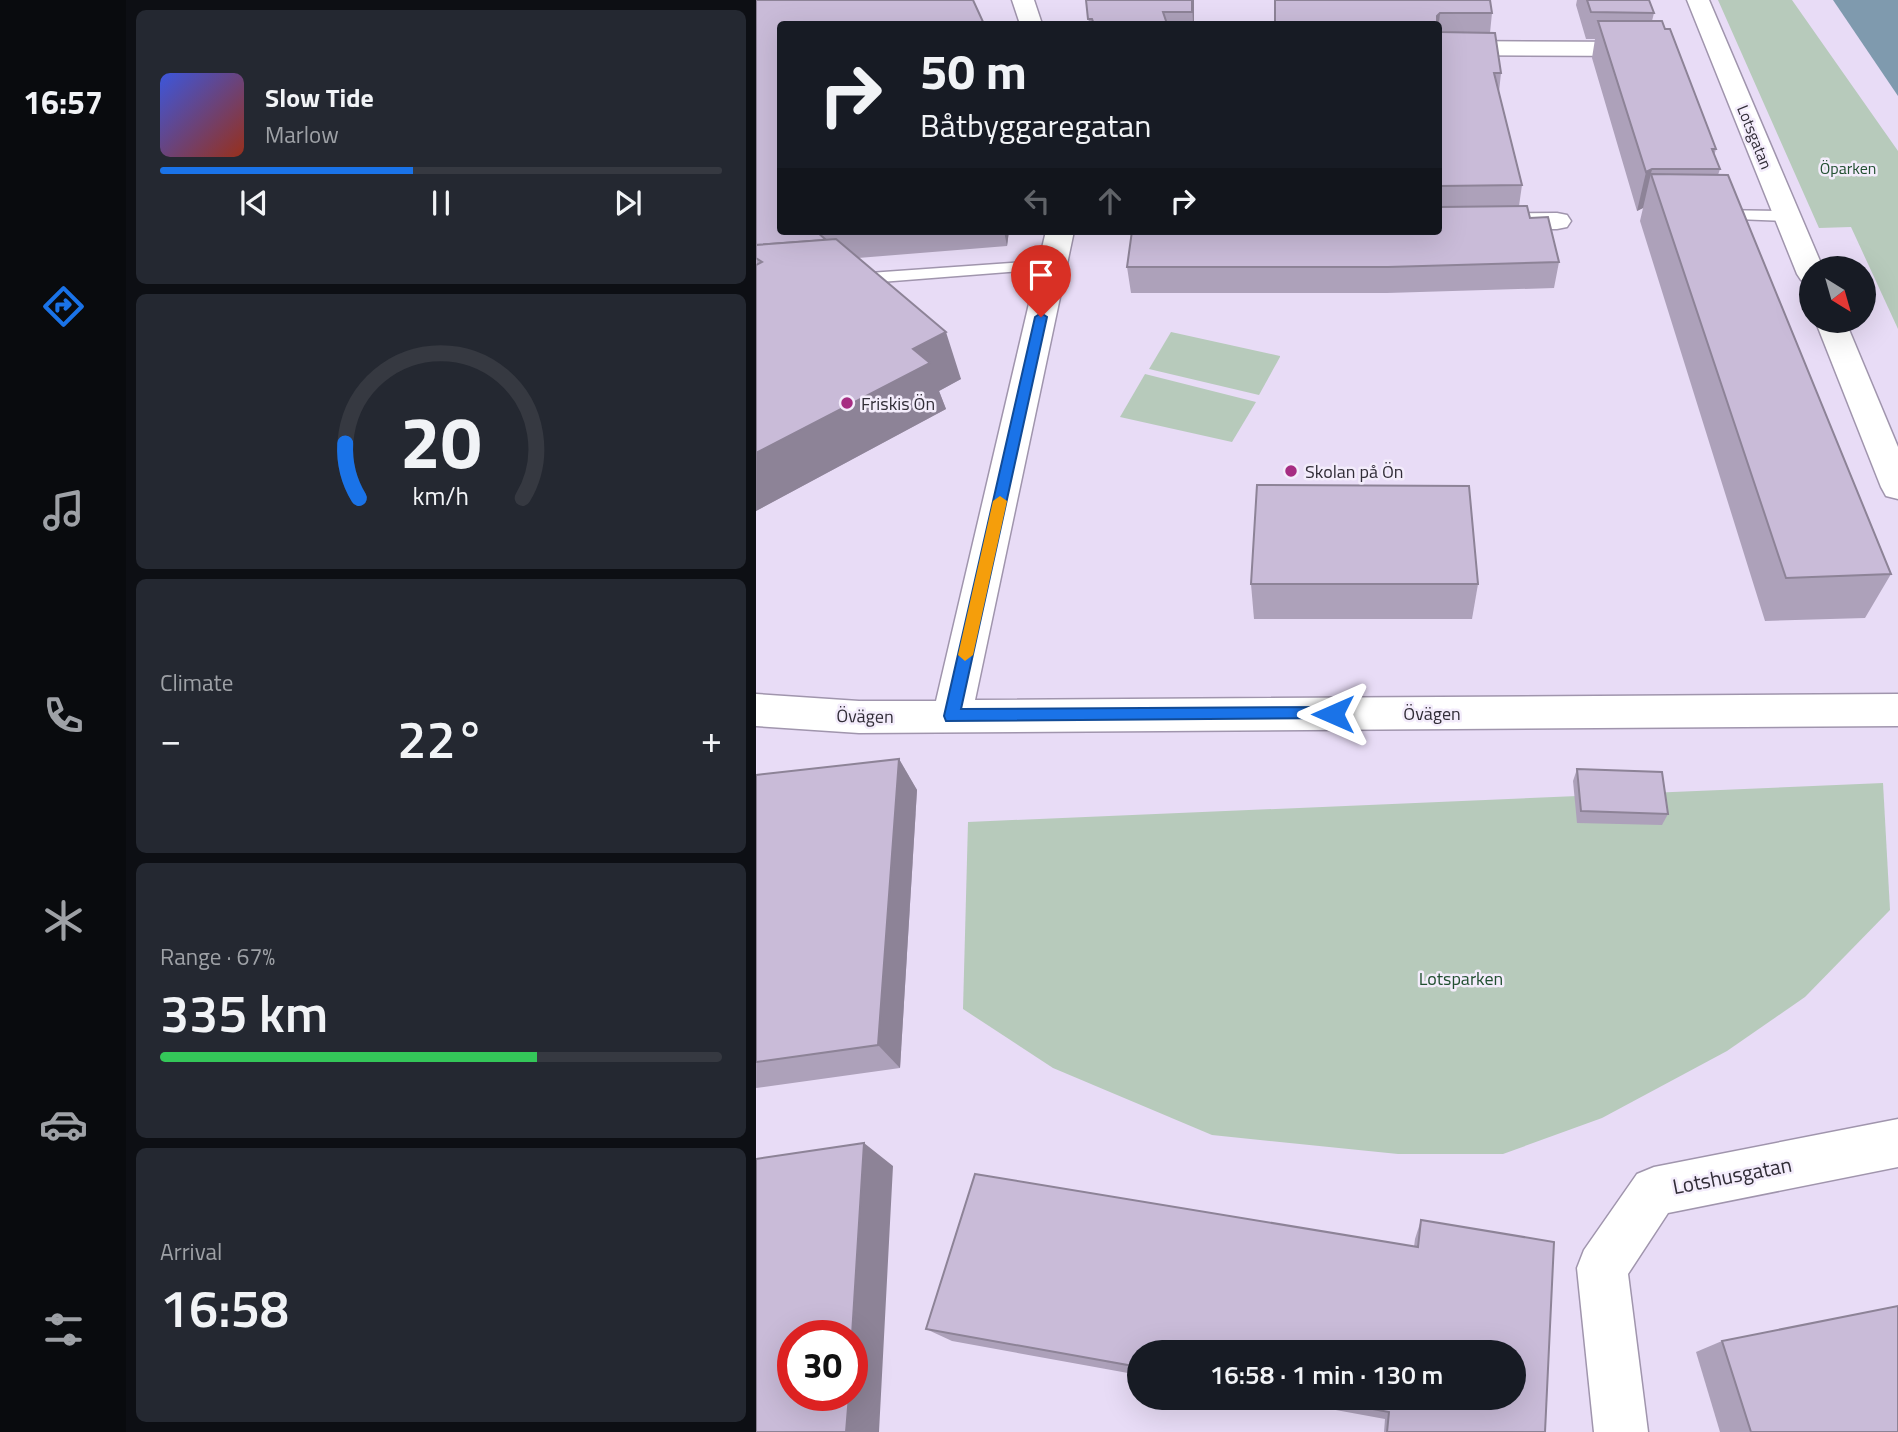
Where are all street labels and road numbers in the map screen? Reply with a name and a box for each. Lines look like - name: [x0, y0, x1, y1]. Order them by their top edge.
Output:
- street label: Lotsgatan: [1731, 101, 1779, 173]
- street label: Övägen: [1403, 700, 1461, 727]
- street label: Övägen: [836, 702, 894, 730]
- street label: Lotshusgatan: [1670, 1148, 1794, 1202]

